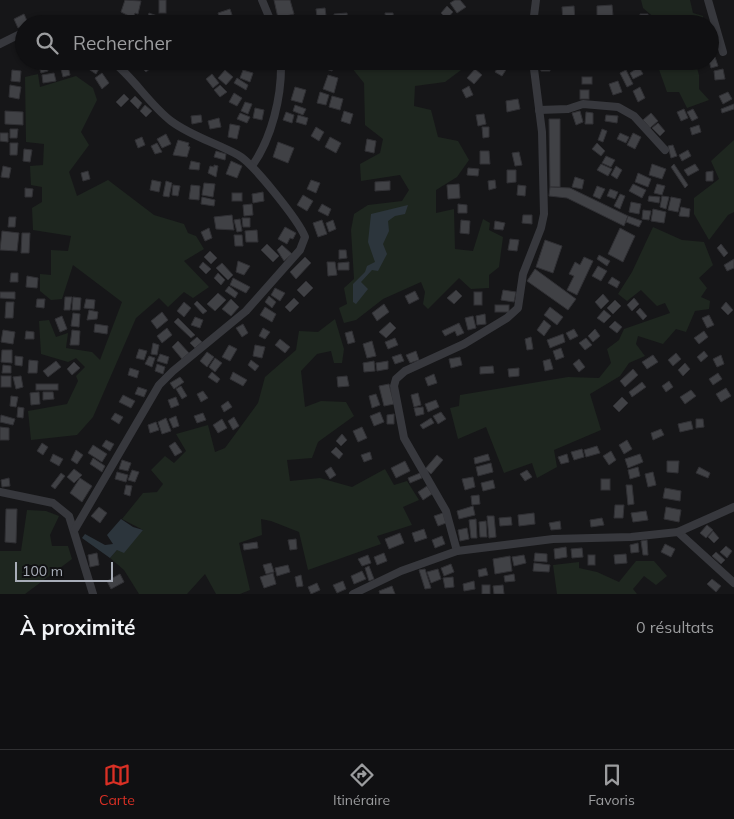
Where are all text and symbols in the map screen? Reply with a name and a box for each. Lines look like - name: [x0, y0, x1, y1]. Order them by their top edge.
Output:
- search box: [15, 15, 719, 70]
- icon: search: [33, 29, 61, 57]
- text: Rechercher: [73, 31, 172, 55]
- scale bar: [15, 559, 112, 582]
- text: 100 m: [22, 562, 63, 580]
- text: À proximité: [20, 614, 136, 640]
- text: 0 résultats: [636, 617, 714, 637]
- tab: Carte: [99, 761, 135, 809]
- tab: Itinéraire: [333, 761, 390, 809]
- tab: Favoris: [588, 761, 635, 809]

